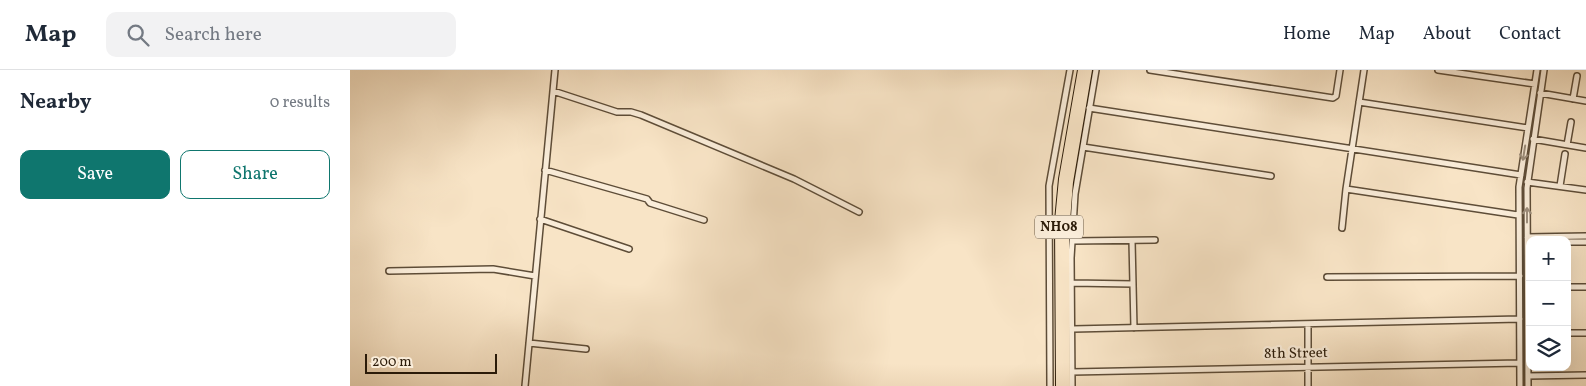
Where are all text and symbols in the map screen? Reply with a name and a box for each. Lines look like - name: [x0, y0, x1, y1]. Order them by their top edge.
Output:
- search box: [106, 12, 456, 57]
- text: Map: [25, 18, 76, 52]
- icon: search: [124, 21, 152, 49]
- text: Search here: [164, 22, 262, 48]
- text: Home: [1283, 22, 1331, 47]
- text: Map: [1359, 22, 1395, 47]
- text: About: [1423, 22, 1471, 47]
- text: Contact: [1499, 22, 1561, 47]
- text: Nearby: [20, 88, 91, 117]
- text: 0 results: [270, 92, 330, 114]
- one-way arrow: [1519, 144, 1529, 160]
- button: Save: [20, 150, 170, 199]
- button: Share: [180, 150, 330, 199]
- one-way arrow: [1522, 207, 1532, 224]
- road number: NH08: [1035, 216, 1083, 238]
- map controls: [1526, 236, 1571, 371]
- button: +: [1526, 236, 1571, 281]
- button: −: [1526, 281, 1571, 326]
- button: layers: [1526, 326, 1571, 371]
- street label: 8th Street: [1264, 343, 1328, 365]
- scale bar: [365, 351, 498, 374]
- text: 200 m: [372, 353, 412, 372]

